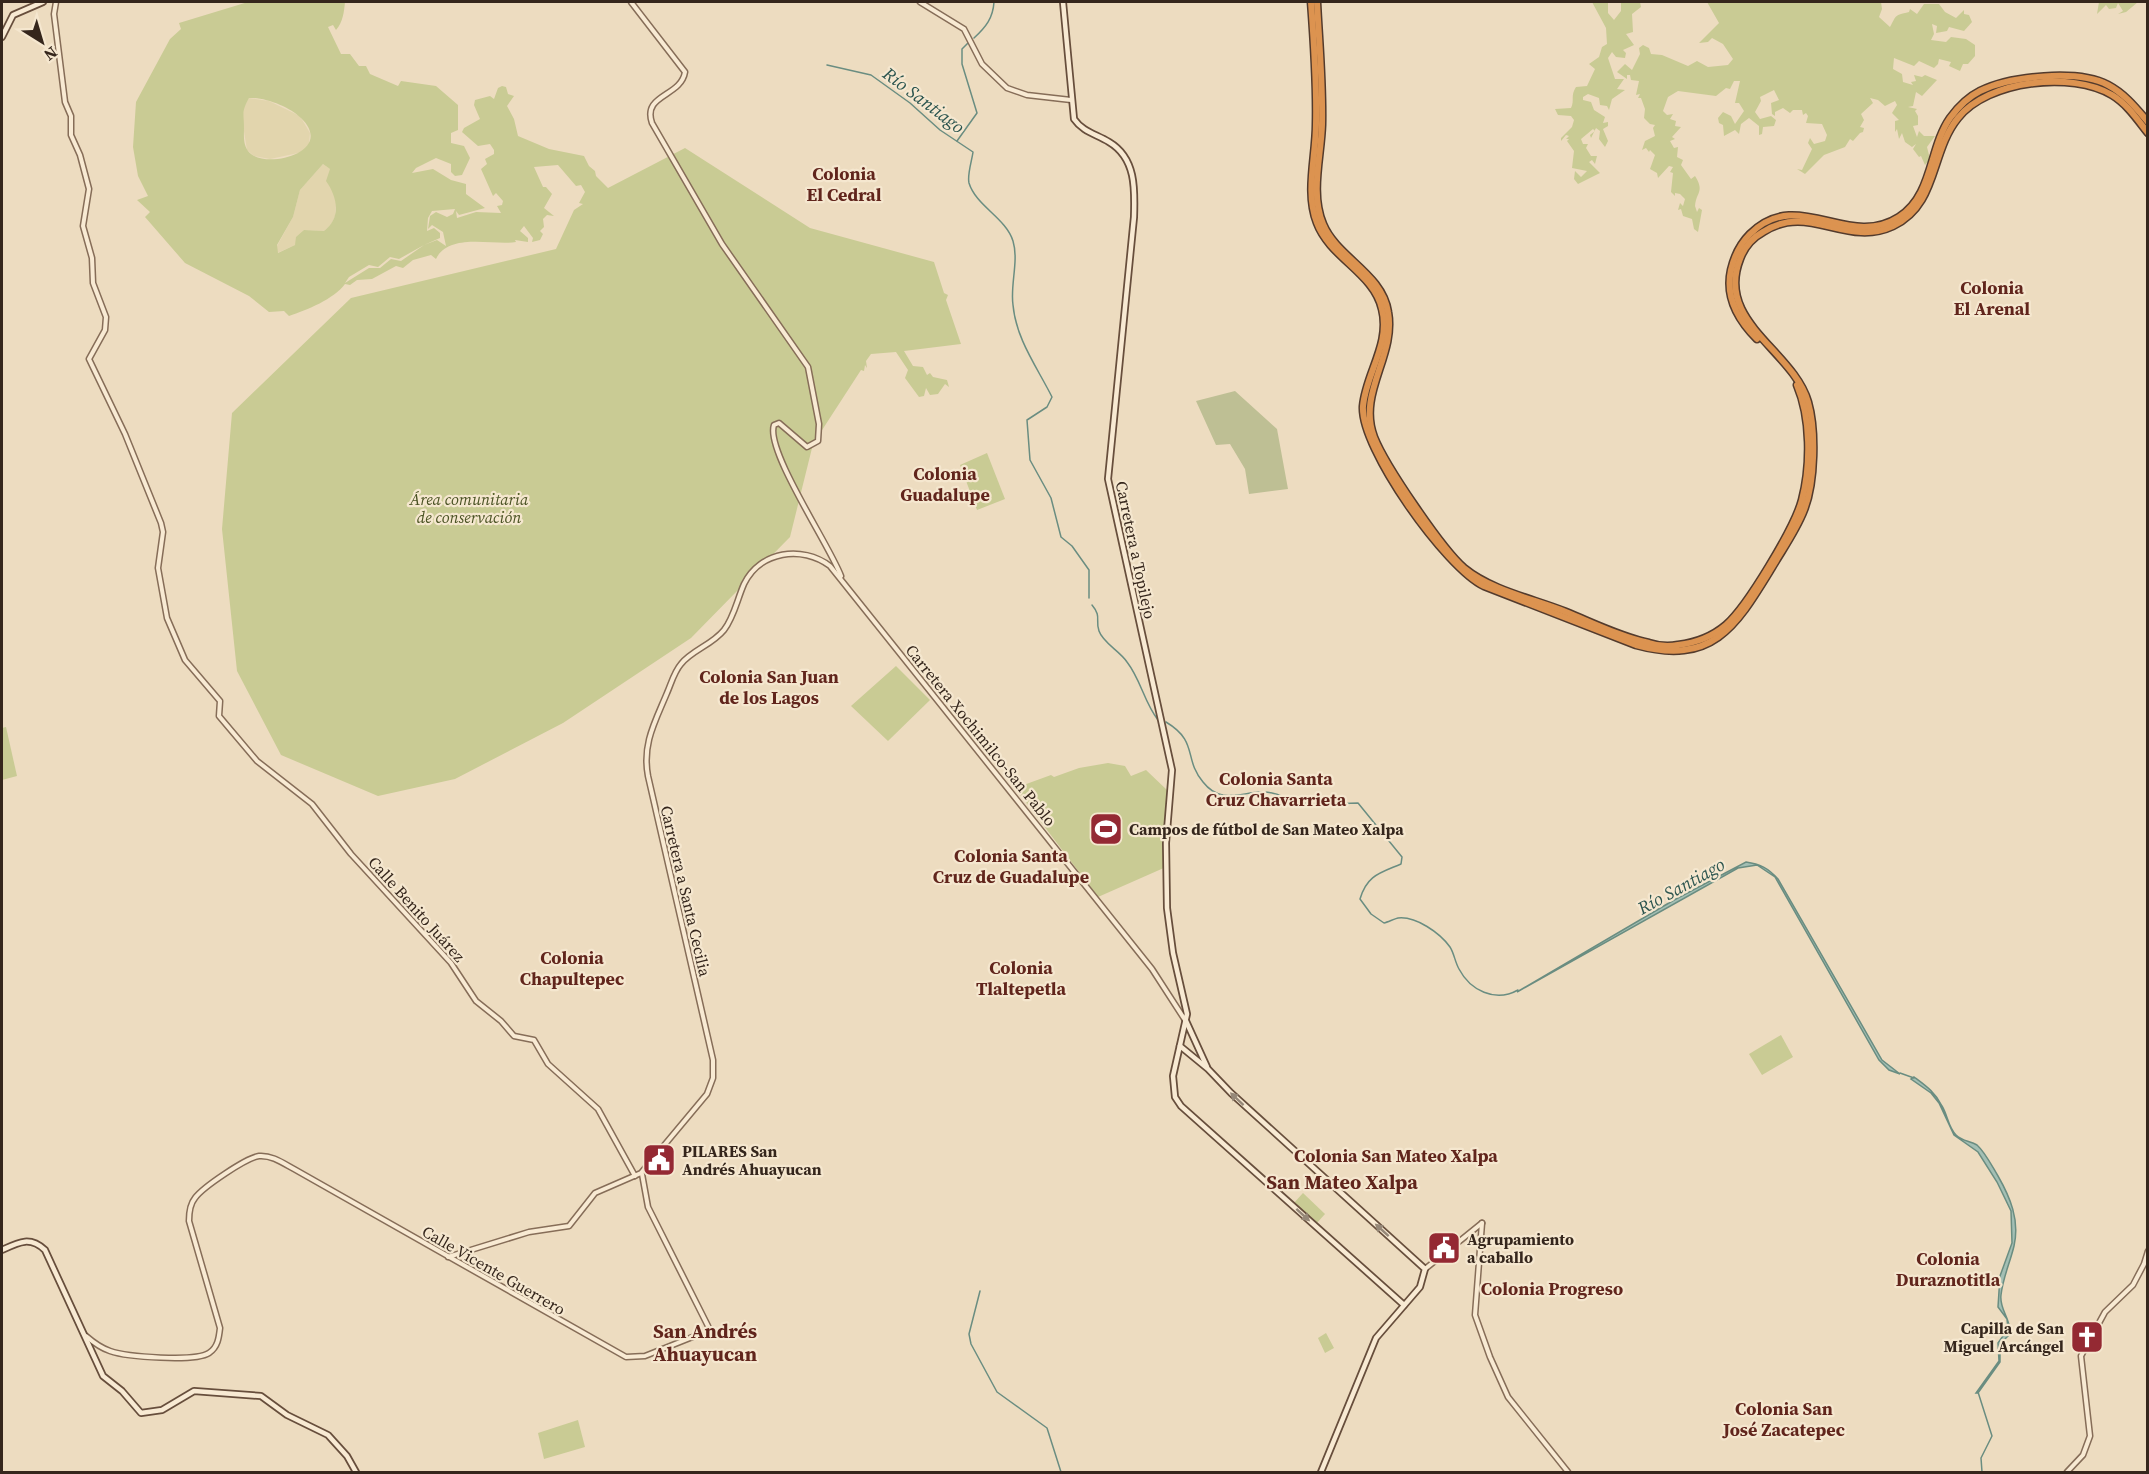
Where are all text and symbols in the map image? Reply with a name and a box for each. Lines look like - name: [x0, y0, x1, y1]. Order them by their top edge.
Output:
- north arrow: [12, 12, 72, 72]
- text: N: [39, 42, 62, 66]
- water label: Río Santiago: [877, 60, 970, 139]
- district label: Colonia El Cedral: [807, 161, 882, 207]
- district label: Colonia El Arenal: [1954, 275, 2030, 321]
- district label: Colonia Guadalupe: [900, 461, 990, 507]
- street label: Carretera a Topilejo: [1111, 479, 1161, 621]
- park label: Área comunitaria de conservación: [409, 488, 529, 528]
- street label: Carretera Xochimilco-San Pablo: [901, 640, 1061, 831]
- district label: Colonia San Juan de los Lagos: [699, 664, 839, 710]
- district label: Colonia Santa Cruz Chavarrieta: [1206, 766, 1347, 812]
- street label: Carretera a Santa Cecilia: [656, 803, 717, 979]
- sports icon: Campos de fútbol de San Mateo Xalpa: [1088, 811, 1124, 847]
- place label: Campos de fútbol de San Mateo Xalpa: [1129, 818, 1404, 840]
- district label: Colonia Santa Cruz de Guadalupe: [933, 843, 1089, 889]
- street label: Calle Benito Juárez: [364, 851, 470, 967]
- water label: Río Santiago: [1632, 852, 1729, 921]
- district label: Colonia Chapultepec: [520, 945, 624, 991]
- district label: Colonia Tlaltepetla: [976, 955, 1067, 1001]
- one-way arrow: [1230, 1093, 1245, 1106]
- place label: PILARES San Andrés Ahuayucan: [682, 1140, 822, 1180]
- public building icon: PILARES San Andrés Ahuayucan: [641, 1142, 677, 1178]
- district label: Colonia San Mateo Xalpa: [1294, 1143, 1498, 1168]
- district label: San Mateo Xalpa: [1266, 1168, 1418, 1196]
- one-way arrow: [1295, 1208, 1310, 1221]
- street label: Calle Vicente Guerrero: [418, 1220, 570, 1320]
- one-way arrow: [1375, 1224, 1390, 1237]
- place label: Agrupamiento a caballo: [1467, 1228, 1574, 1268]
- public building icon: Agrupamiento a caballo: [1426, 1230, 1462, 1266]
- district label: Colonia Duraznotitla: [1896, 1246, 2001, 1292]
- district label: Colonia Progreso: [1481, 1276, 1623, 1301]
- district label: San Andrés Ahuayucan: [653, 1317, 757, 1368]
- place label: Capilla de San Miguel Arcángel: [1944, 1317, 2064, 1357]
- church icon: Capilla de San Miguel Arcángel: [2069, 1319, 2105, 1355]
- district label: Colonia San José Zacatepec: [1722, 1396, 1845, 1442]

